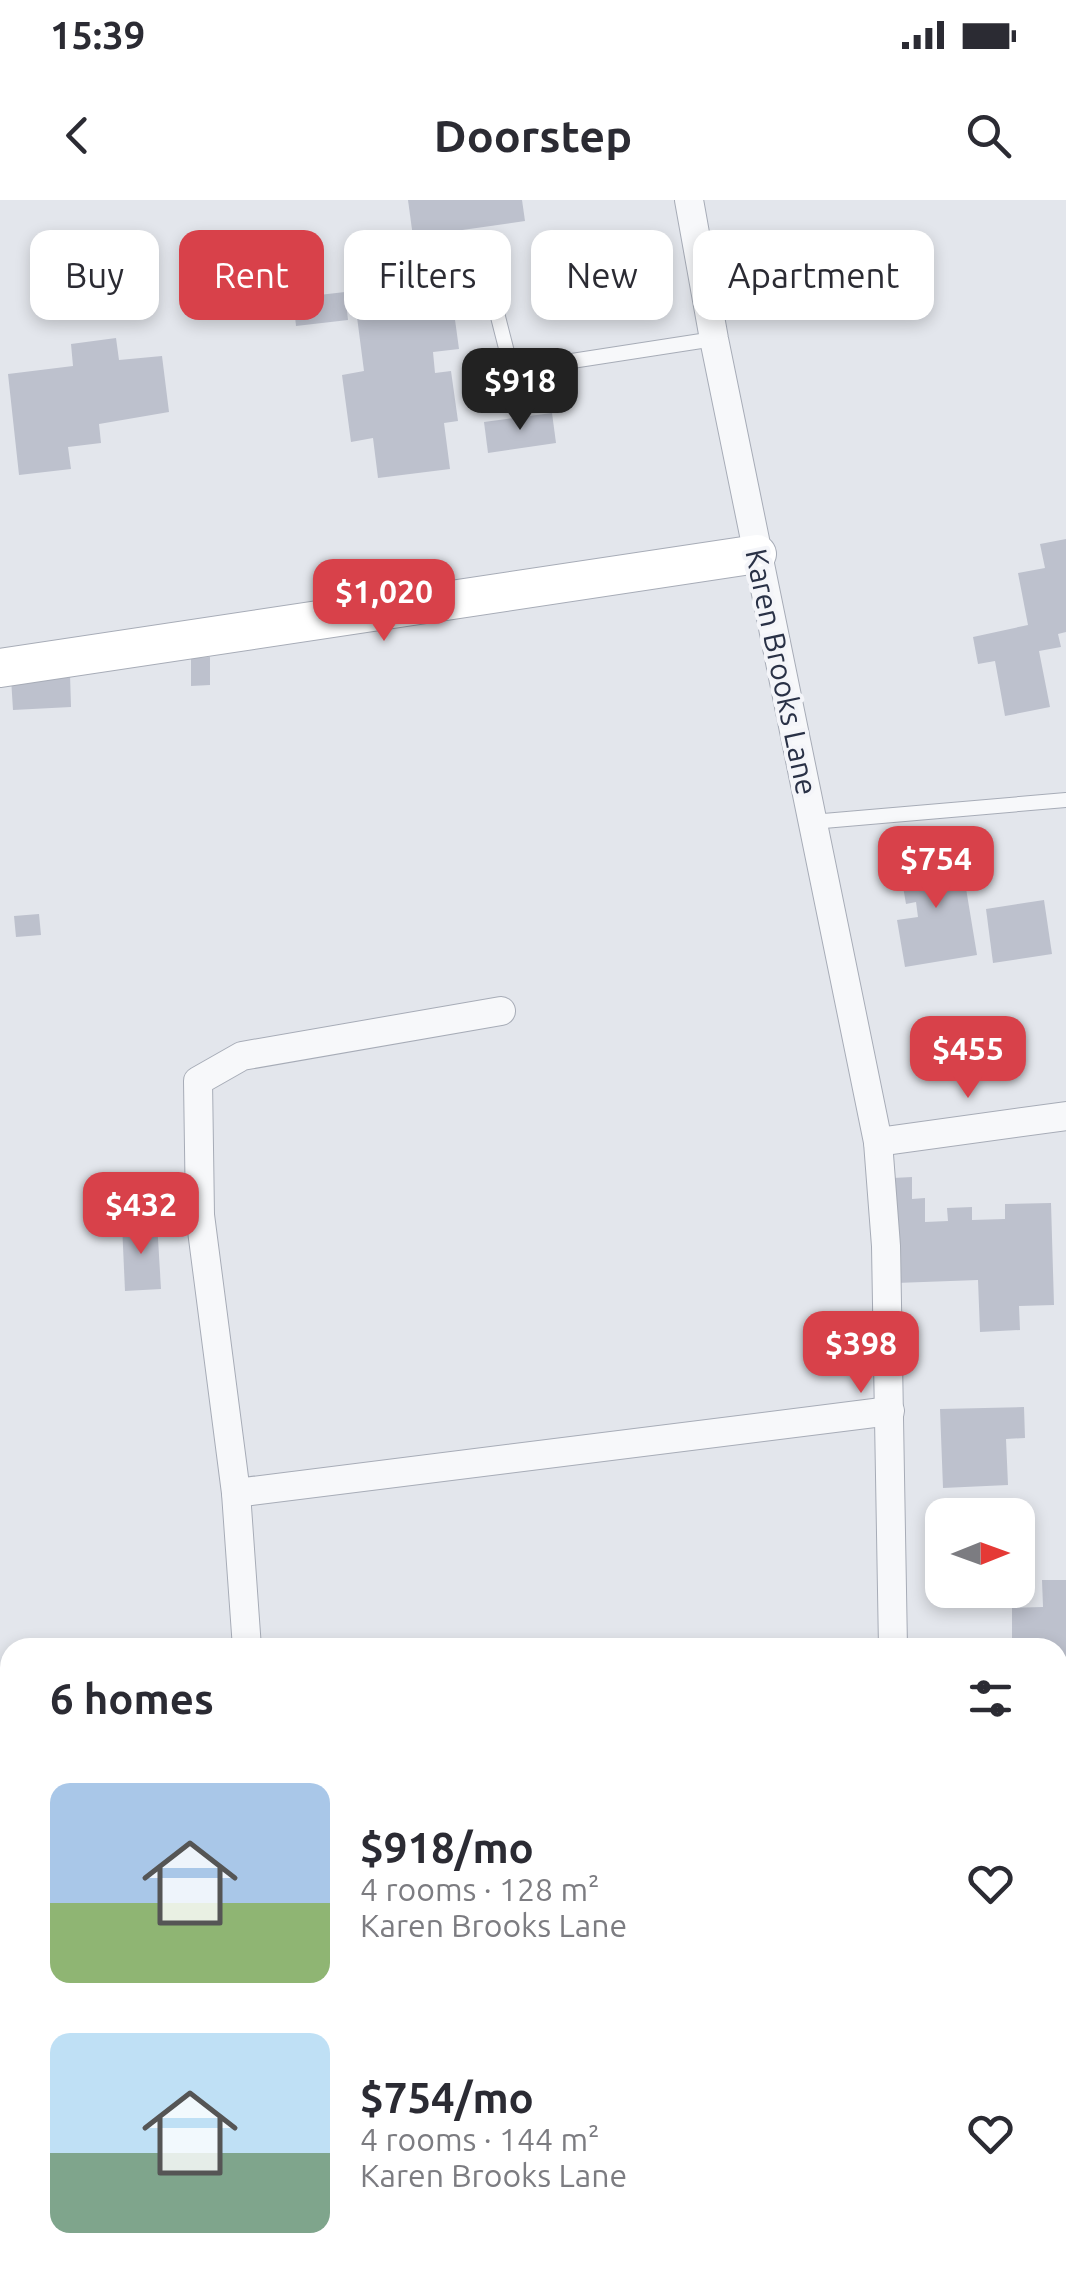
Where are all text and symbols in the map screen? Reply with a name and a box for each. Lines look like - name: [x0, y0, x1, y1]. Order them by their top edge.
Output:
- text: 15:39: [50, 14, 145, 56]
- icon: back: [50, 108, 105, 163]
- icon: search: [961, 108, 1016, 163]
- text: Doorstep: [434, 110, 632, 161]
- chip: Buy: [30, 230, 159, 320]
- chip: Rent: [179, 230, 324, 320]
- chip: Filters: [344, 230, 511, 320]
- chip: New: [531, 230, 673, 320]
- chip: Apartment: [693, 230, 934, 320]
- pin: $918: [461, 348, 579, 433]
- text: $918: [484, 362, 556, 398]
- street label: Karen Brooks Lane: [739, 546, 825, 798]
- pin: $1,020: [303, 559, 465, 644]
- text: $1,020: [335, 573, 433, 609]
- pin: $754: [877, 826, 995, 911]
- text: $754: [900, 840, 972, 876]
- pin: $455: [909, 1016, 1027, 1101]
- text: $455: [932, 1030, 1004, 1066]
- pin: $432: [82, 1172, 200, 1257]
- text: $432: [105, 1186, 177, 1222]
- pin: $398: [802, 1311, 920, 1396]
- text: $398: [825, 1325, 897, 1361]
- north arrow: [925, 1498, 1035, 1608]
- map controls: [925, 1498, 1035, 1608]
- icon: filters: [963, 1671, 1018, 1726]
- text: 6 homes: [50, 1675, 214, 1722]
- icon: home: [130, 1823, 250, 1943]
- text: $918/mo: [360, 1824, 534, 1871]
- icon: heart: [963, 1856, 1018, 1911]
- text: 4 rooms · 128 m²: [360, 1871, 600, 1907]
- text: Karen Brooks Lane: [360, 1907, 627, 1943]
- icon: home: [130, 2073, 250, 2193]
- text: $754/mo: [360, 2074, 534, 2121]
- icon: heart: [963, 2106, 1018, 2161]
- text: 4 rooms · 144 m²: [360, 2121, 600, 2157]
- text: Karen Brooks Lane: [360, 2157, 627, 2193]

